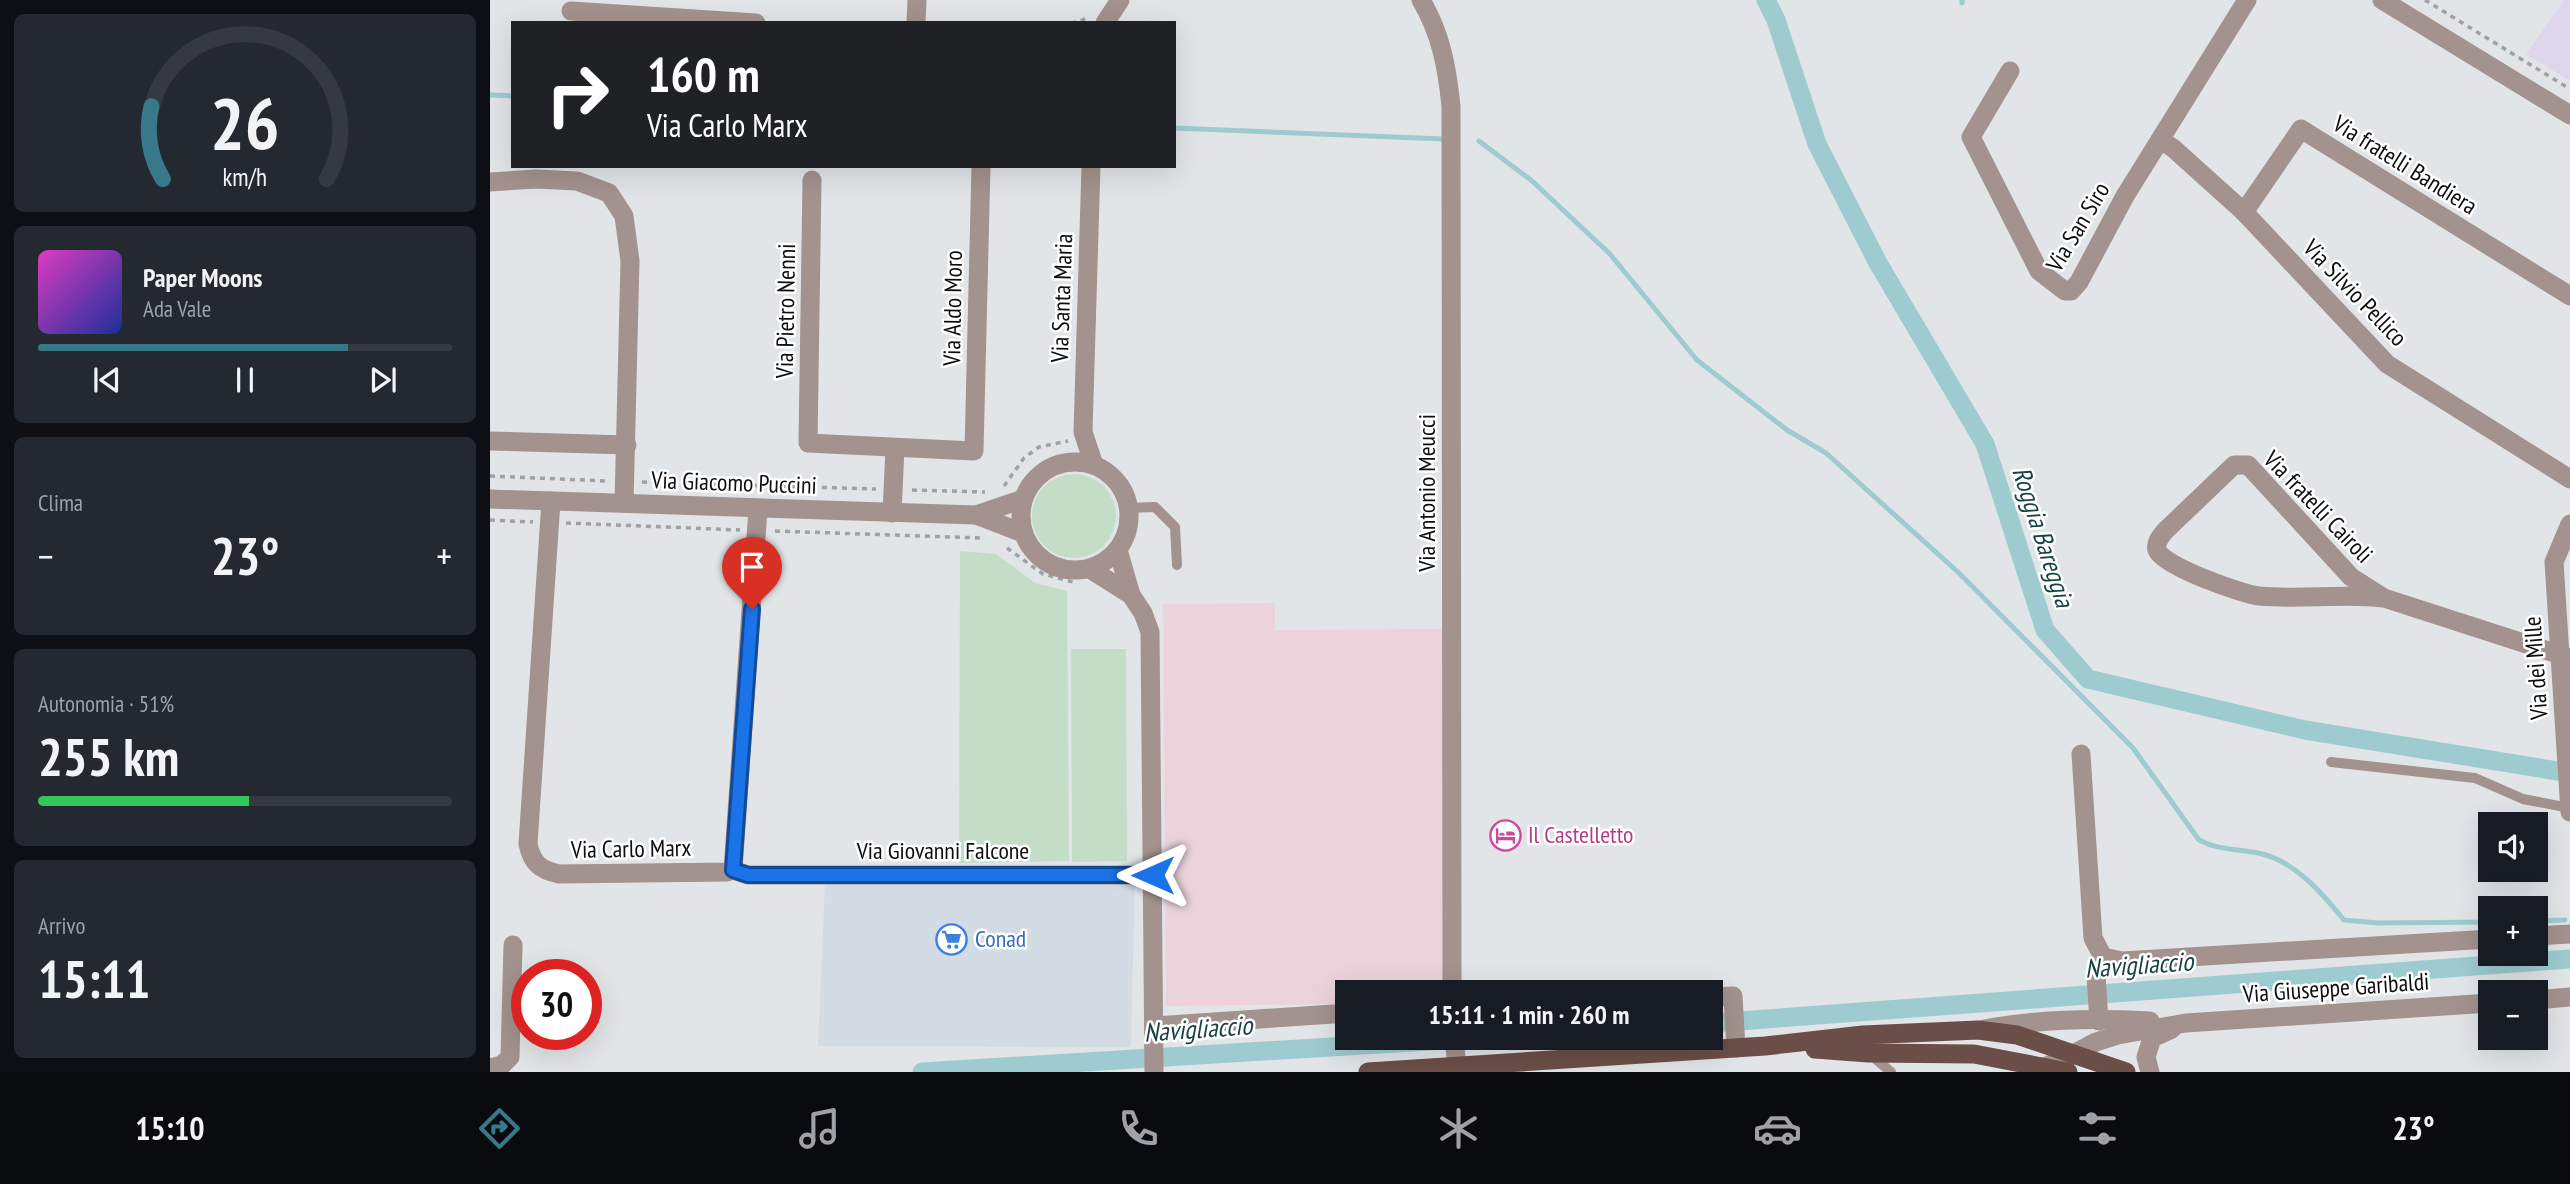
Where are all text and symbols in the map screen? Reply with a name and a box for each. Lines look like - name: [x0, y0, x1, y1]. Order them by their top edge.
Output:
- text: 160 m: [647, 42, 760, 106]
- icon: right: [532, 49, 623, 140]
- text: 26: [210, 75, 280, 169]
- text: Via Carlo Marx: [647, 104, 807, 146]
- street label: Via fratelli Bandiera: [2327, 107, 2483, 221]
- text: km/h: [223, 161, 267, 193]
- street label: Via San Siro: [2038, 176, 2116, 278]
- street label: Via Silvio Pellico: [2296, 232, 2414, 353]
- street label: Via Santa Maria: [1044, 233, 1079, 364]
- street label: Via Pietro Nenni: [769, 243, 802, 380]
- street label: Via Aldo Moro: [936, 250, 969, 367]
- text: Paper Moons: [143, 261, 262, 294]
- text: Ada Vale: [143, 294, 211, 323]
- icon: previous: [88, 361, 126, 399]
- icon: pause: [226, 361, 264, 399]
- icon: next: [364, 361, 402, 399]
- street label: Via Antonio Meucci: [1411, 414, 1442, 573]
- street label: Via fratelli Cairoli: [2256, 443, 2380, 569]
- water label: Roggia Bareggia: [2005, 463, 2082, 613]
- street label: Via Giacomo Puccini: [650, 464, 817, 501]
- text: Clima: [38, 488, 83, 517]
- text: 23°: [211, 522, 279, 589]
- text: −: [38, 531, 54, 580]
- text: +: [436, 531, 452, 580]
- pin: [722, 537, 782, 609]
- icon: arrive: [733, 548, 771, 586]
- street label: Via dei Mille: [2516, 615, 2555, 722]
- text: Autonomia · 51%: [38, 689, 174, 718]
- text: 255 km: [38, 723, 179, 790]
- map controls: [2478, 812, 2548, 1050]
- button: sound: [2478, 812, 2548, 882]
- hotel icon: Il Castelletto: [1488, 818, 1522, 852]
- place label: Il Castelletto: [1528, 819, 1633, 850]
- street label: Via Carlo Marx: [570, 832, 691, 865]
- street label: Via Giovanni Falcone: [856, 835, 1029, 866]
- position arrow: [1116, 838, 1190, 912]
- button: +: [2478, 896, 2548, 966]
- text: Arrivo: [38, 911, 85, 940]
- supermarket icon: Conad: [935, 922, 969, 956]
- place label: Conad: [975, 923, 1026, 954]
- water label: Navigliaccio: [2084, 944, 2196, 985]
- text: 15:11: [38, 945, 150, 1012]
- speed limit sign: 30: [511, 959, 602, 1050]
- street label: Via Giuseppe Garibaldi: [2241, 966, 2430, 1010]
- button: −: [2478, 980, 2548, 1050]
- text: 15:11 · 1 min · 260 m: [1429, 998, 1629, 1031]
- water label: Navigliaccio: [1143, 1008, 1255, 1049]
- icon: directions: [475, 1104, 524, 1153]
- icon: music: [795, 1104, 844, 1153]
- icon: phone: [1114, 1104, 1163, 1153]
- icon: climate: [1434, 1104, 1483, 1153]
- icon: car: [1753, 1104, 1802, 1153]
- icon: filters: [2073, 1104, 2122, 1153]
- text: 15:10: [135, 1107, 205, 1149]
- text: 23°: [2392, 1107, 2435, 1149]

